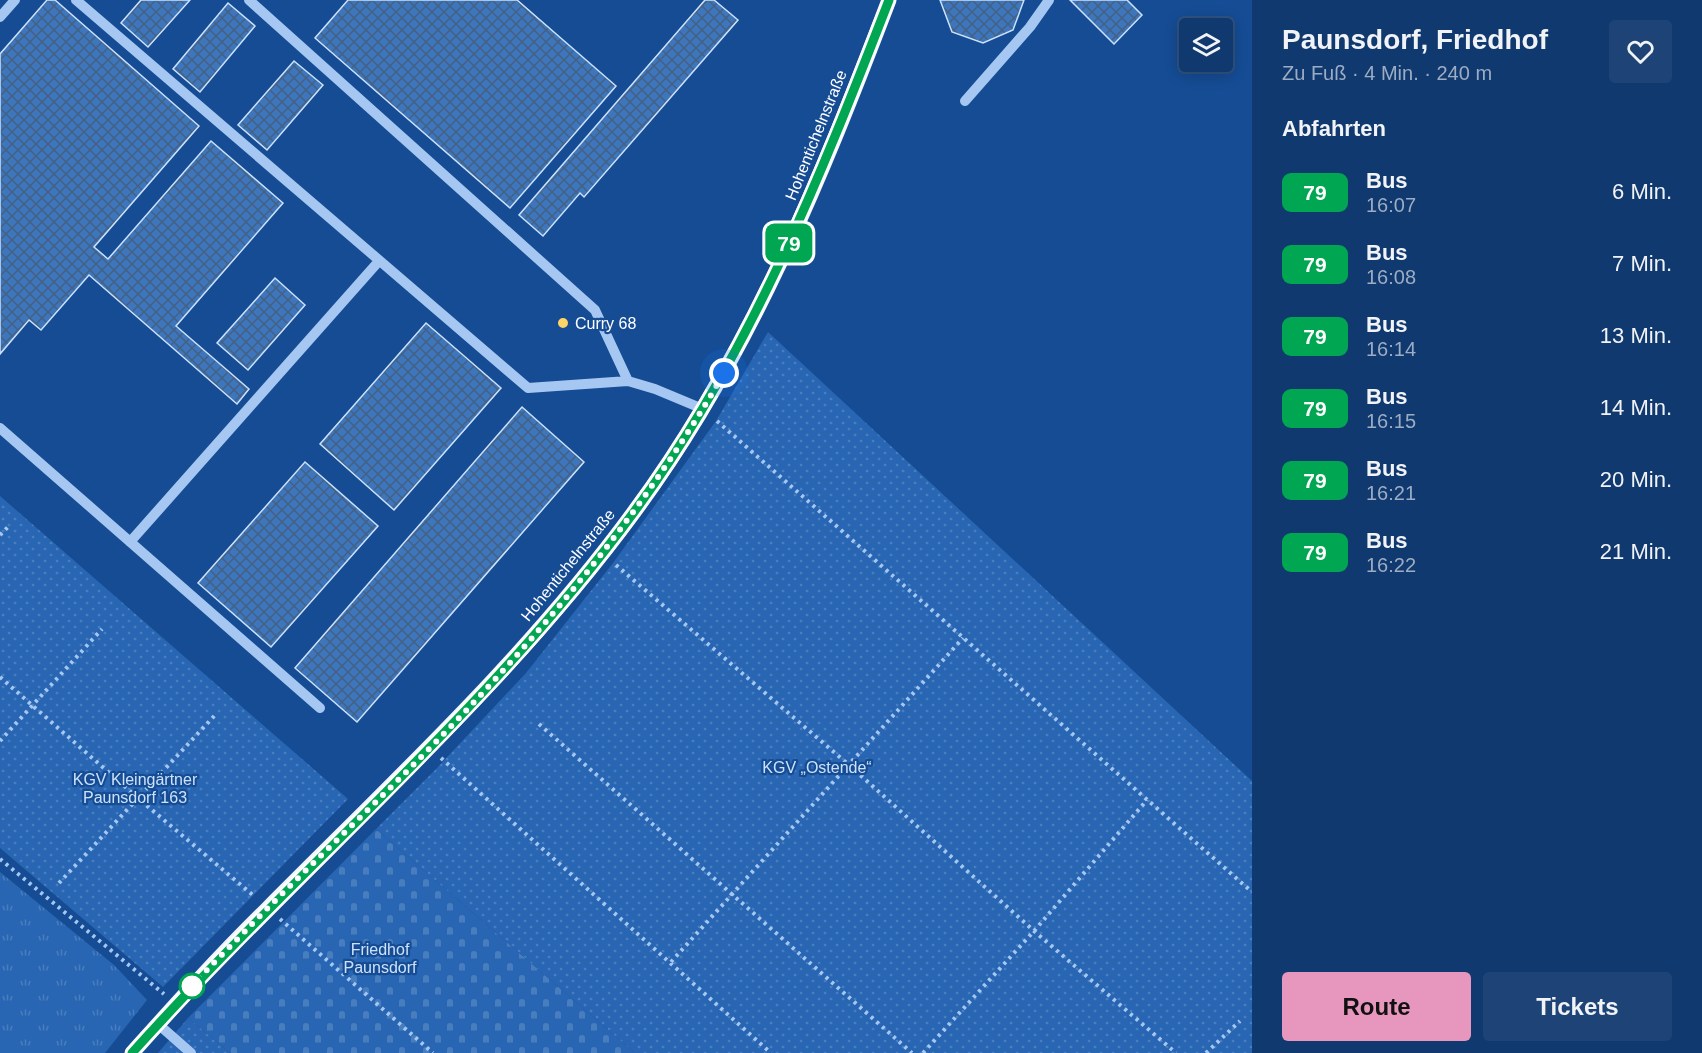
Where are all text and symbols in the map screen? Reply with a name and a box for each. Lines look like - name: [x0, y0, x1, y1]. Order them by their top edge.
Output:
- map controls: [1179, 18, 1233, 72]
- button: layers: [1179, 18, 1233, 72]
- button: heart: [1609, 20, 1672, 83]
- text: Paunsdorf, Friedhof: [1282, 24, 1548, 55]
- text: Zu Fuß · 4 Min. · 240 m: [1282, 62, 1492, 84]
- street label: Hohentichelnstraße: [782, 67, 850, 203]
- text: Abfahrten: [1282, 116, 1386, 141]
- text: Bus: [1366, 168, 1408, 193]
- text: 6 Min.: [1612, 179, 1672, 204]
- text: 79: [1303, 181, 1327, 204]
- text: 16:07: [1366, 194, 1416, 216]
- line badge: 79: [762, 224, 816, 262]
- text: 79: [777, 232, 801, 255]
- text: Bus: [1366, 240, 1408, 265]
- text: 7 Min.: [1612, 251, 1672, 276]
- text: 79: [1303, 253, 1327, 276]
- text: 16:08: [1366, 266, 1416, 288]
- text: Bus: [1366, 312, 1408, 337]
- place label: Curry 68: [575, 315, 636, 332]
- marker: Curry 68: [556, 316, 570, 330]
- text: 13 Min.: [1600, 323, 1672, 348]
- text: 79: [1303, 325, 1327, 348]
- text: 16:14: [1366, 338, 1416, 360]
- your location: [709, 358, 739, 388]
- text: Bus: [1366, 384, 1408, 409]
- text: 14 Min.: [1600, 395, 1672, 420]
- text: 79: [1303, 397, 1327, 420]
- text: 16:15: [1366, 410, 1416, 432]
- text: Bus: [1366, 456, 1408, 481]
- text: 20 Min.: [1600, 467, 1672, 492]
- text: 79: [1303, 469, 1327, 492]
- text: 16:21: [1366, 482, 1416, 504]
- street label: Hohentichelnstraße: [518, 506, 618, 624]
- text: Bus: [1366, 528, 1408, 553]
- text: 21 Min.: [1600, 539, 1672, 564]
- text: 79: [1303, 541, 1327, 564]
- text: 16:22: [1366, 554, 1416, 576]
- park label: KGV „Ostende“: [762, 759, 872, 776]
- park label: KGV Kleingärtner Paunsdorf 163: [73, 771, 198, 806]
- park label: Friedhof Paunsdorf: [344, 941, 417, 976]
- button: Route: [1282, 972, 1471, 1041]
- button: Tickets: [1483, 972, 1672, 1041]
- unlabelled marker: [179, 973, 205, 999]

